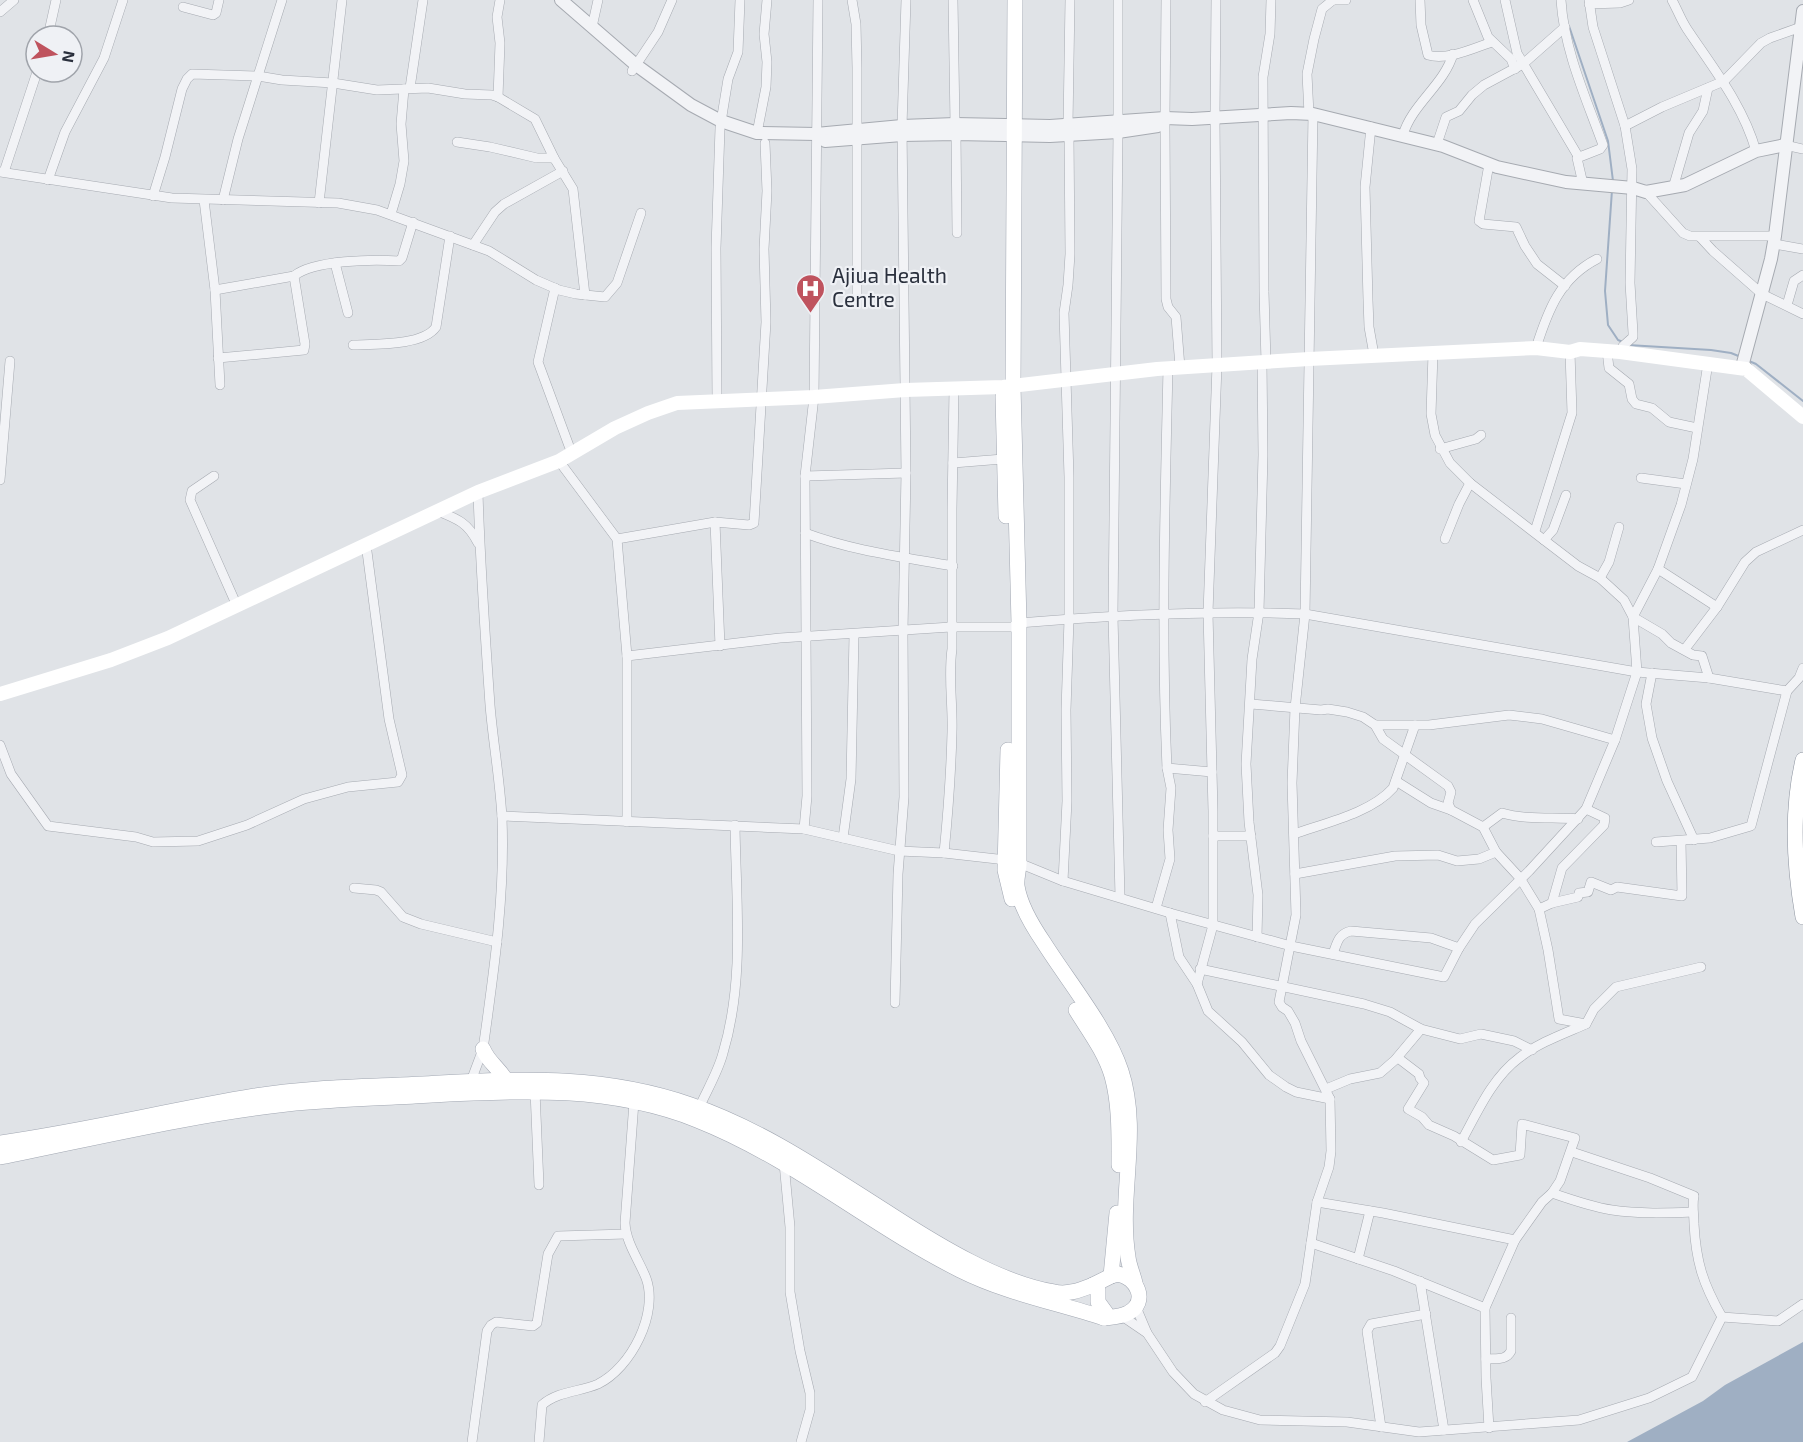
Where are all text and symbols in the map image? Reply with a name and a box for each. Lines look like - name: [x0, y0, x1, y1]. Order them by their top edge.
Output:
- north arrow: [24, 24, 84, 84]
- text: N: [59, 49, 80, 64]
- place label: Ajiua Health Centre: [832, 262, 947, 311]
- hospital icon: Ajiua Health Centre: [795, 272, 827, 314]

